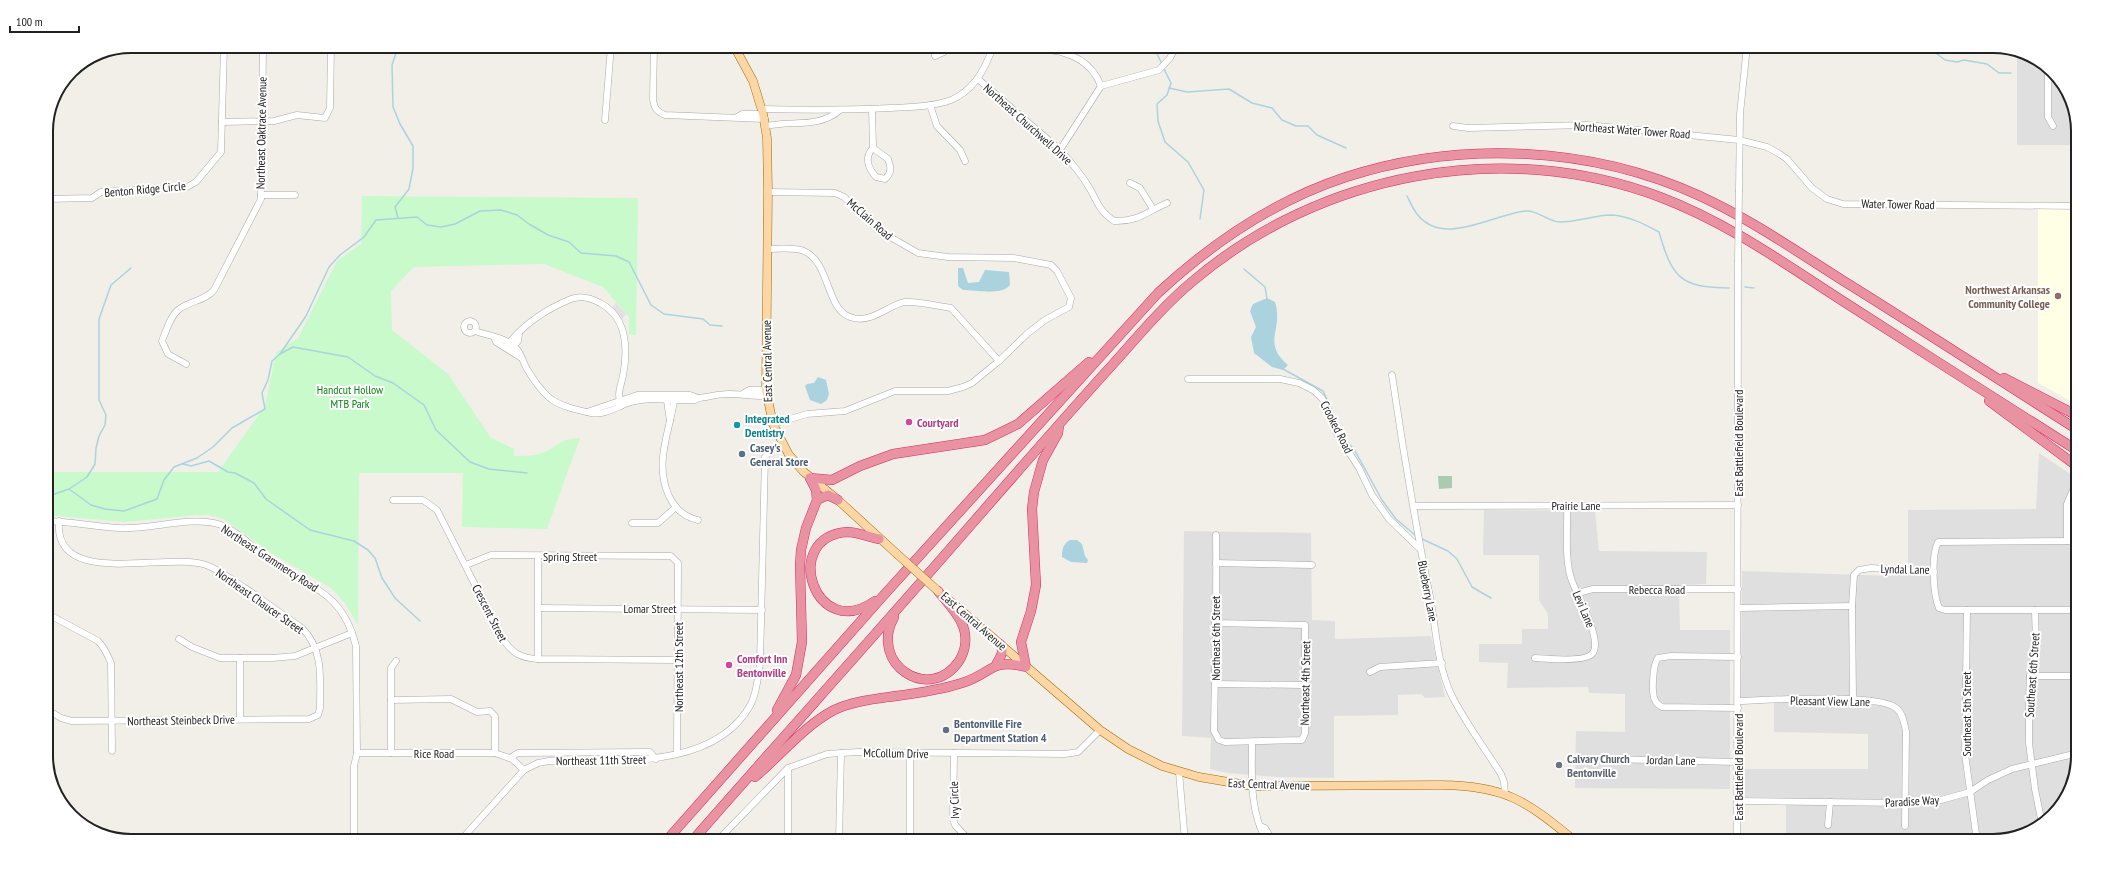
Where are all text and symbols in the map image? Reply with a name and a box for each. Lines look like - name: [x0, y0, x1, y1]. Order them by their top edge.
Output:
- scale bar: [10, 8, 79, 34]
- text: 100 m: [16, 14, 43, 29]
- street label: Northeast Oaktrace Avenue: [253, 77, 269, 189]
- street label: Northeast Churchwell Drive: [981, 80, 1075, 168]
- street label: Northeast Water Tower Road: [1573, 118, 1691, 142]
- street label: Benton Ridge Circle: [104, 178, 186, 200]
- street label: McClain Road: [844, 195, 896, 243]
- street label: Water Tower Road: [1861, 196, 1935, 212]
- place label: Northwest Arkansas Community College: [1965, 282, 2050, 311]
- marker: Northwest Arkansas Community College: [2053, 291, 2063, 301]
- street label: East Central Avenue: [759, 320, 775, 402]
- park label: Handcut Hollow MTB Park: [317, 382, 384, 411]
- street label: East Battlefield Boulevard: [1731, 390, 1746, 496]
- street label: Crooked Road: [1317, 398, 1357, 456]
- place label: Integrated Dentistry: [745, 411, 790, 440]
- place label: Courtyard: [917, 415, 959, 430]
- marker: Courtyard: [904, 417, 914, 427]
- marker: Integrated Dentistry: [732, 420, 742, 430]
- place label: Casey's General Store: [750, 440, 808, 469]
- marker: Casey's General Store: [737, 449, 747, 459]
- street label: Prairie Lane: [1551, 498, 1601, 513]
- street label: Northeast Grammercy Road: [219, 521, 321, 595]
- street label: Spring Street: [543, 549, 598, 564]
- street label: Blueberry Lane: [1415, 559, 1441, 623]
- street label: Lyndal Lane: [1880, 561, 1930, 577]
- street label: Northeast Chaucer Street: [213, 565, 307, 637]
- street label: Crescent Street: [469, 582, 511, 645]
- street label: Rebecca Road: [1629, 582, 1685, 597]
- street label: East Central Avenue: [938, 588, 1010, 654]
- street label: Levi Lane: [1570, 588, 1599, 630]
- street label: Northeast 6th Street: [1208, 595, 1223, 680]
- street label: Lomar Street: [624, 601, 677, 616]
- street label: Northeast 12th Street: [671, 621, 686, 712]
- street label: Southeast 6th Street: [2022, 631, 2042, 718]
- street label: Northeast 4th Street: [1297, 640, 1313, 726]
- place label: Comfort Inn Bentonville: [737, 651, 787, 680]
- marker: Comfort Inn Bentonville: [724, 660, 734, 670]
- street label: Southeast 5th Street: [1959, 671, 1974, 757]
- street label: Pleasant View Lane: [1790, 693, 1870, 709]
- street label: Northeast Steinbeck Drive: [127, 712, 235, 728]
- street label: East Battlefield Boulevard: [1731, 714, 1746, 820]
- place label: Bentonville Fire Department Station 4: [954, 716, 1047, 745]
- marker: Bentonville Fire Department Station 4: [941, 725, 951, 735]
- street label: McCollum Drive: [863, 745, 929, 761]
- street label: Rice Road: [414, 746, 454, 761]
- place label: Calvary Church Bentonville: [1567, 751, 1630, 780]
- street label: Northeast 11th Street: [556, 752, 647, 768]
- street label: Jordan Lane: [1645, 752, 1696, 768]
- marker: Calvary Church Bentonville: [1554, 760, 1564, 770]
- street label: East Central Avenue: [1228, 775, 1310, 793]
- street label: Ivy Circle: [946, 781, 962, 819]
- street label: Paradise Way: [1885, 792, 1940, 810]

